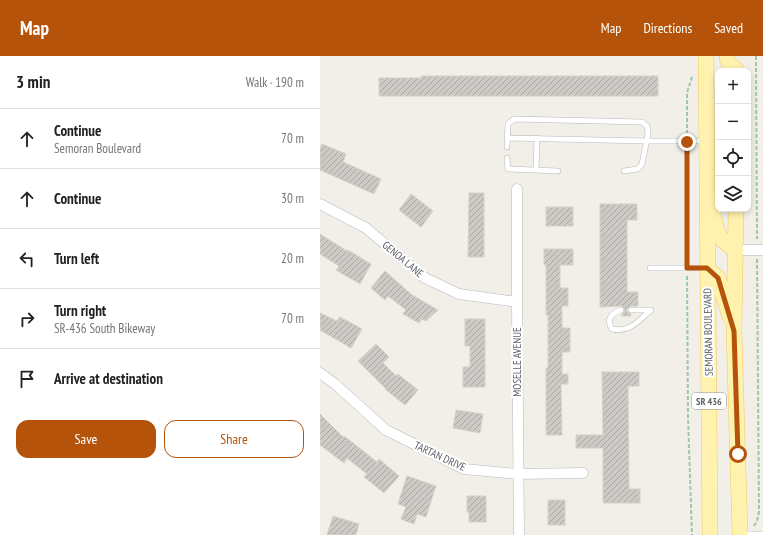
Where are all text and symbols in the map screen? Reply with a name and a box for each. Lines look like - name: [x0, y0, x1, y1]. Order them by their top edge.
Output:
- text: Map: [20, 16, 49, 40]
- text: Map: [601, 19, 621, 37]
- text: Directions: [643, 19, 692, 37]
- text: Saved: [714, 19, 743, 37]
- map controls: [715, 68, 751, 212]
- button: +: [715, 68, 751, 104]
- text: 3 min: [16, 71, 50, 93]
- text: Walk · 190 m: [246, 74, 304, 91]
- button: −: [715, 104, 751, 140]
- text: Continue: [54, 121, 101, 140]
- icon: ahead: [16, 128, 38, 150]
- text: 70 m: [281, 130, 304, 147]
- route end: [678, 133, 696, 151]
- text: Semoran Boulevard: [54, 140, 141, 157]
- button: locate: [715, 140, 751, 176]
- button: layers: [715, 176, 751, 212]
- icon: ahead: [16, 188, 38, 210]
- text: Continue: [54, 189, 101, 208]
- text: 30 m: [281, 190, 304, 207]
- street label: GENOA LANE: [380, 238, 427, 280]
- icon: left: [16, 248, 38, 270]
- text: Turn left: [54, 249, 99, 268]
- text: 20 m: [281, 250, 304, 267]
- street label: SEMORAN BOULEVARD: [700, 288, 716, 376]
- text: Turn right: [54, 301, 106, 320]
- icon: right: [16, 308, 38, 330]
- text: 70 m: [281, 310, 304, 327]
- text: SR-436 South Bikeway: [54, 320, 155, 337]
- street label: MOSELLE AVENUE: [510, 327, 524, 397]
- icon: arrive: [16, 368, 38, 390]
- text: Arrive at destination: [54, 369, 163, 388]
- road number: SR 436: [692, 393, 726, 409]
- button: Save: [16, 420, 156, 458]
- button: Share: [164, 420, 304, 458]
- street label: TARTAN DRIVE: [412, 438, 468, 474]
- route start: [729, 445, 747, 463]

